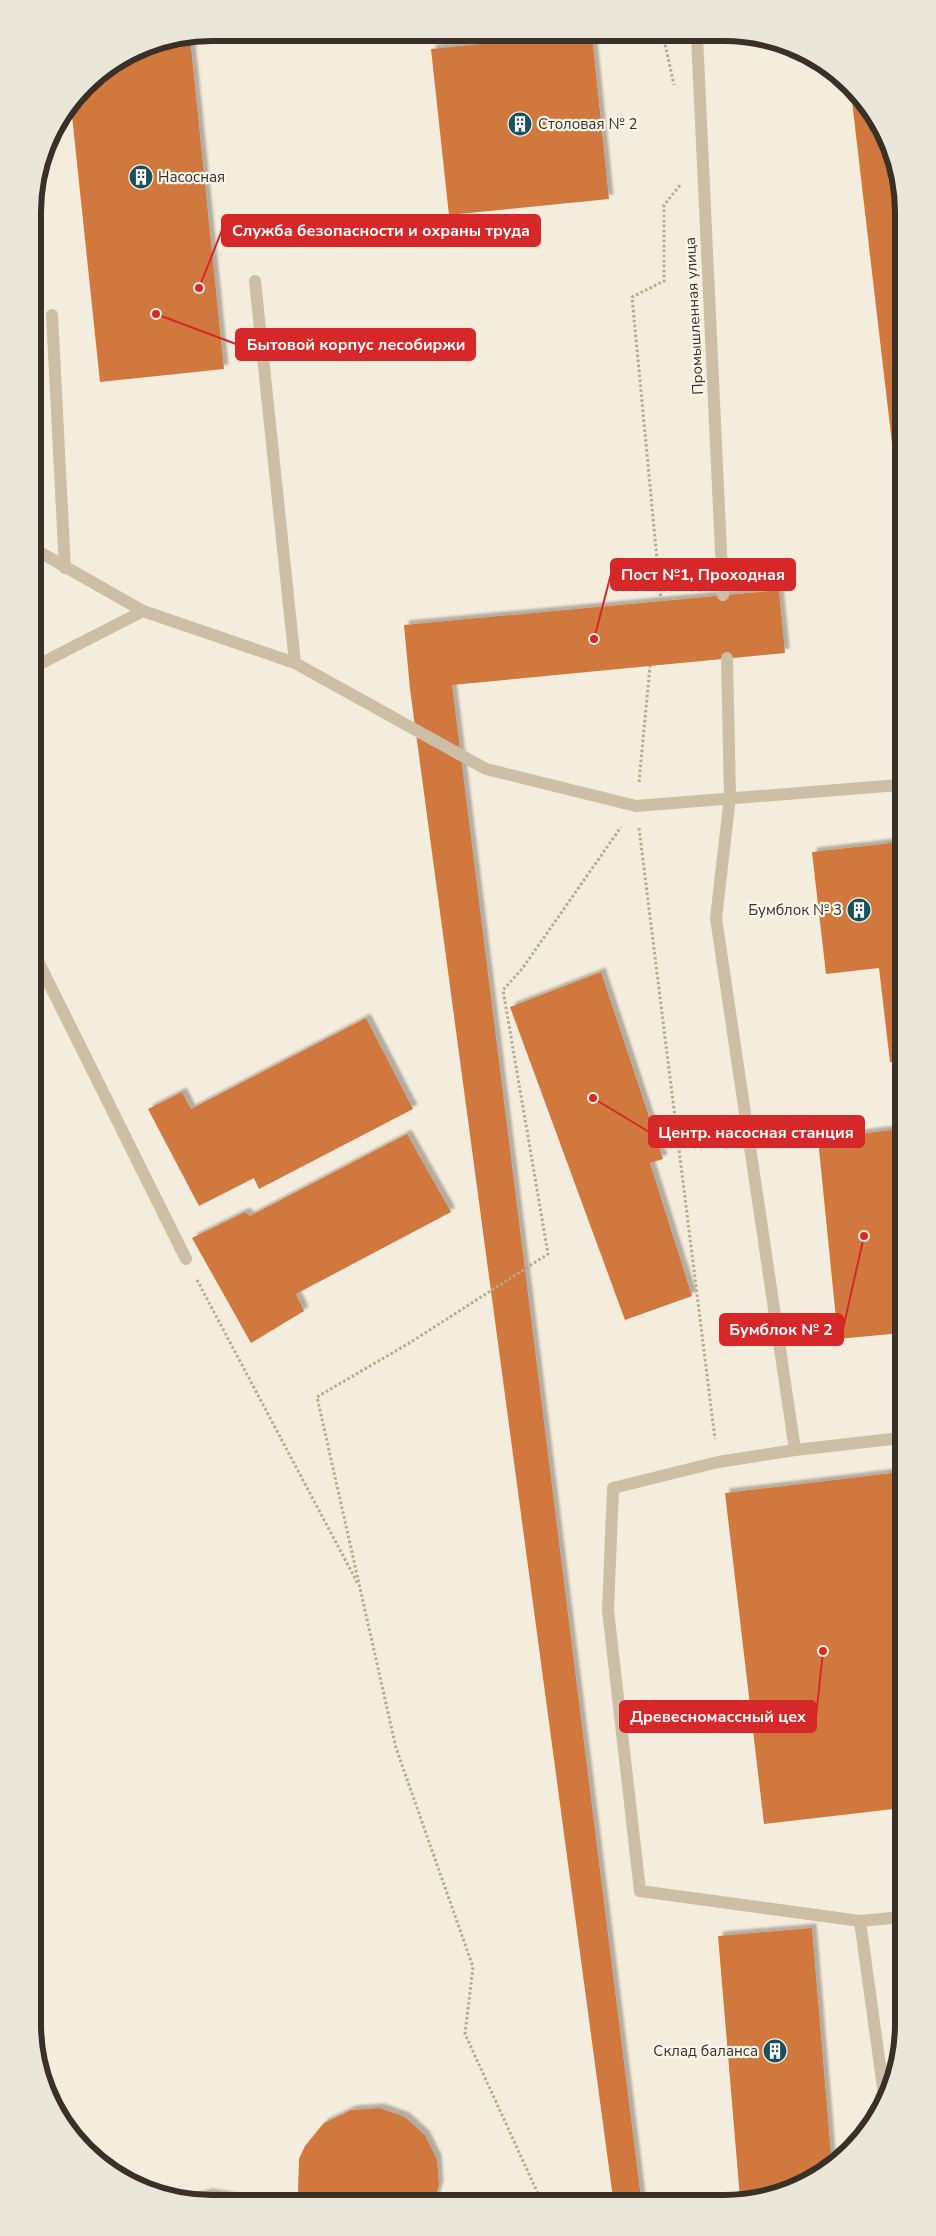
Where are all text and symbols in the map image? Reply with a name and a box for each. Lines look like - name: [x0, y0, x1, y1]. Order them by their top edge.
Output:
- building icon: Столовая № 2: [507, 111, 533, 137]
- place label: Столовая № 2: [538, 114, 637, 134]
- building icon: Насосная: [128, 164, 154, 190]
- place label: Насосная: [158, 167, 225, 187]
- callout: Служба безопасности и охраны труда: [222, 215, 540, 246]
- text: Служба безопасности и охраны труда: [232, 220, 530, 242]
- street label: Промышленная улица: [680, 237, 708, 395]
- callout: Бытовой корпус лесобиржи: [236, 329, 475, 360]
- text: Бытовой корпус лесобиржи: [247, 334, 465, 356]
- callout: Пост №1, Проходная: [611, 559, 795, 590]
- text: Пост №1, Проходная: [621, 564, 785, 586]
- building icon: Бумблок № 3: [846, 897, 872, 923]
- place label: Бумблок № 3: [748, 900, 842, 920]
- callout: Центр. насосная станция: [649, 1116, 864, 1147]
- text: Центр. насосная станция: [658, 1122, 854, 1144]
- callout: Бумблок № 2: [720, 1314, 843, 1345]
- text: Бумблок № 2: [729, 1319, 833, 1341]
- callout: Древесномассный цех: [620, 1701, 816, 1732]
- text: Древесномассный цех: [630, 1706, 806, 1728]
- building icon: Склад баланса: [762, 2038, 788, 2064]
- place label: Склад баланса: [653, 2041, 758, 2061]

